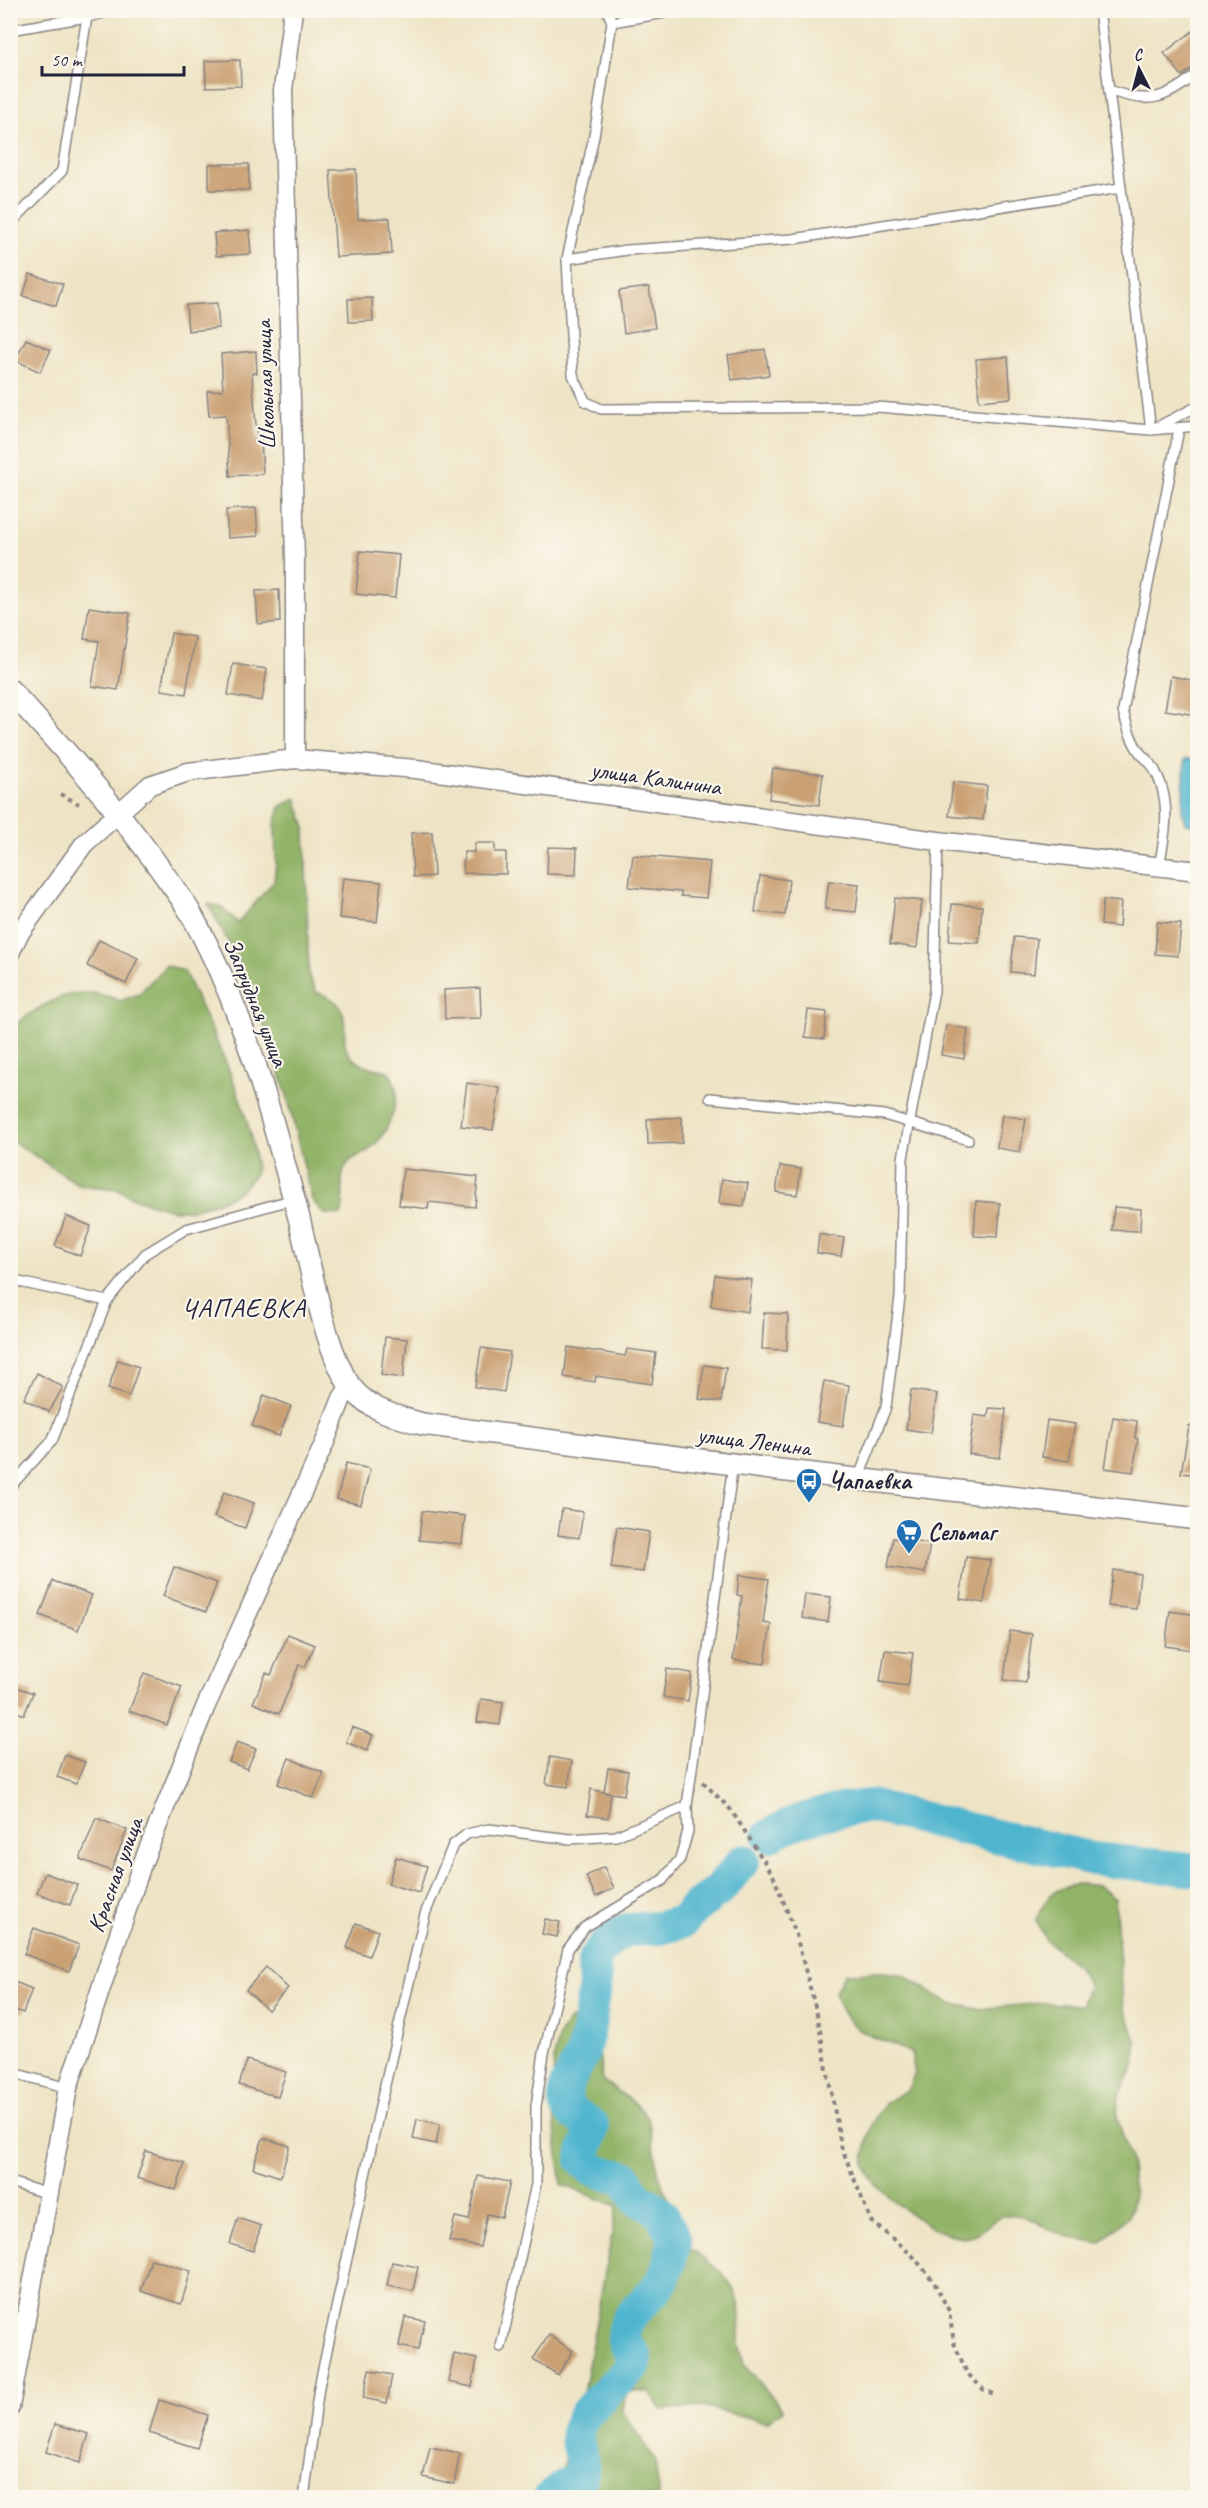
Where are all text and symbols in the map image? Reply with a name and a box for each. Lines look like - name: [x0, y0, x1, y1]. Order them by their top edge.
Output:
- scale bar: [42, 39, 184, 77]
- north arrow: [1109, 39, 1169, 99]
- text: С: [1133, 44, 1145, 65]
- text: 50 m: [51, 49, 84, 71]
- street label: Школьная улица: [248, 318, 282, 450]
- street label: улица Калинина: [587, 754, 724, 802]
- street label: Запрудная улица: [217, 933, 296, 1072]
- district label: ЧАПАЕВКА: [182, 1291, 306, 1325]
- street label: улица Ленина: [694, 1419, 815, 1463]
- bus stop icon: Чапаевка: [794, 1466, 824, 1504]
- place label: Чапаевка: [828, 1466, 913, 1496]
- supermarket icon: Сельмаг: [894, 1517, 924, 1555]
- place label: Сельмаг: [928, 1517, 999, 1547]
- street label: Красная улица: [80, 1812, 150, 1936]

